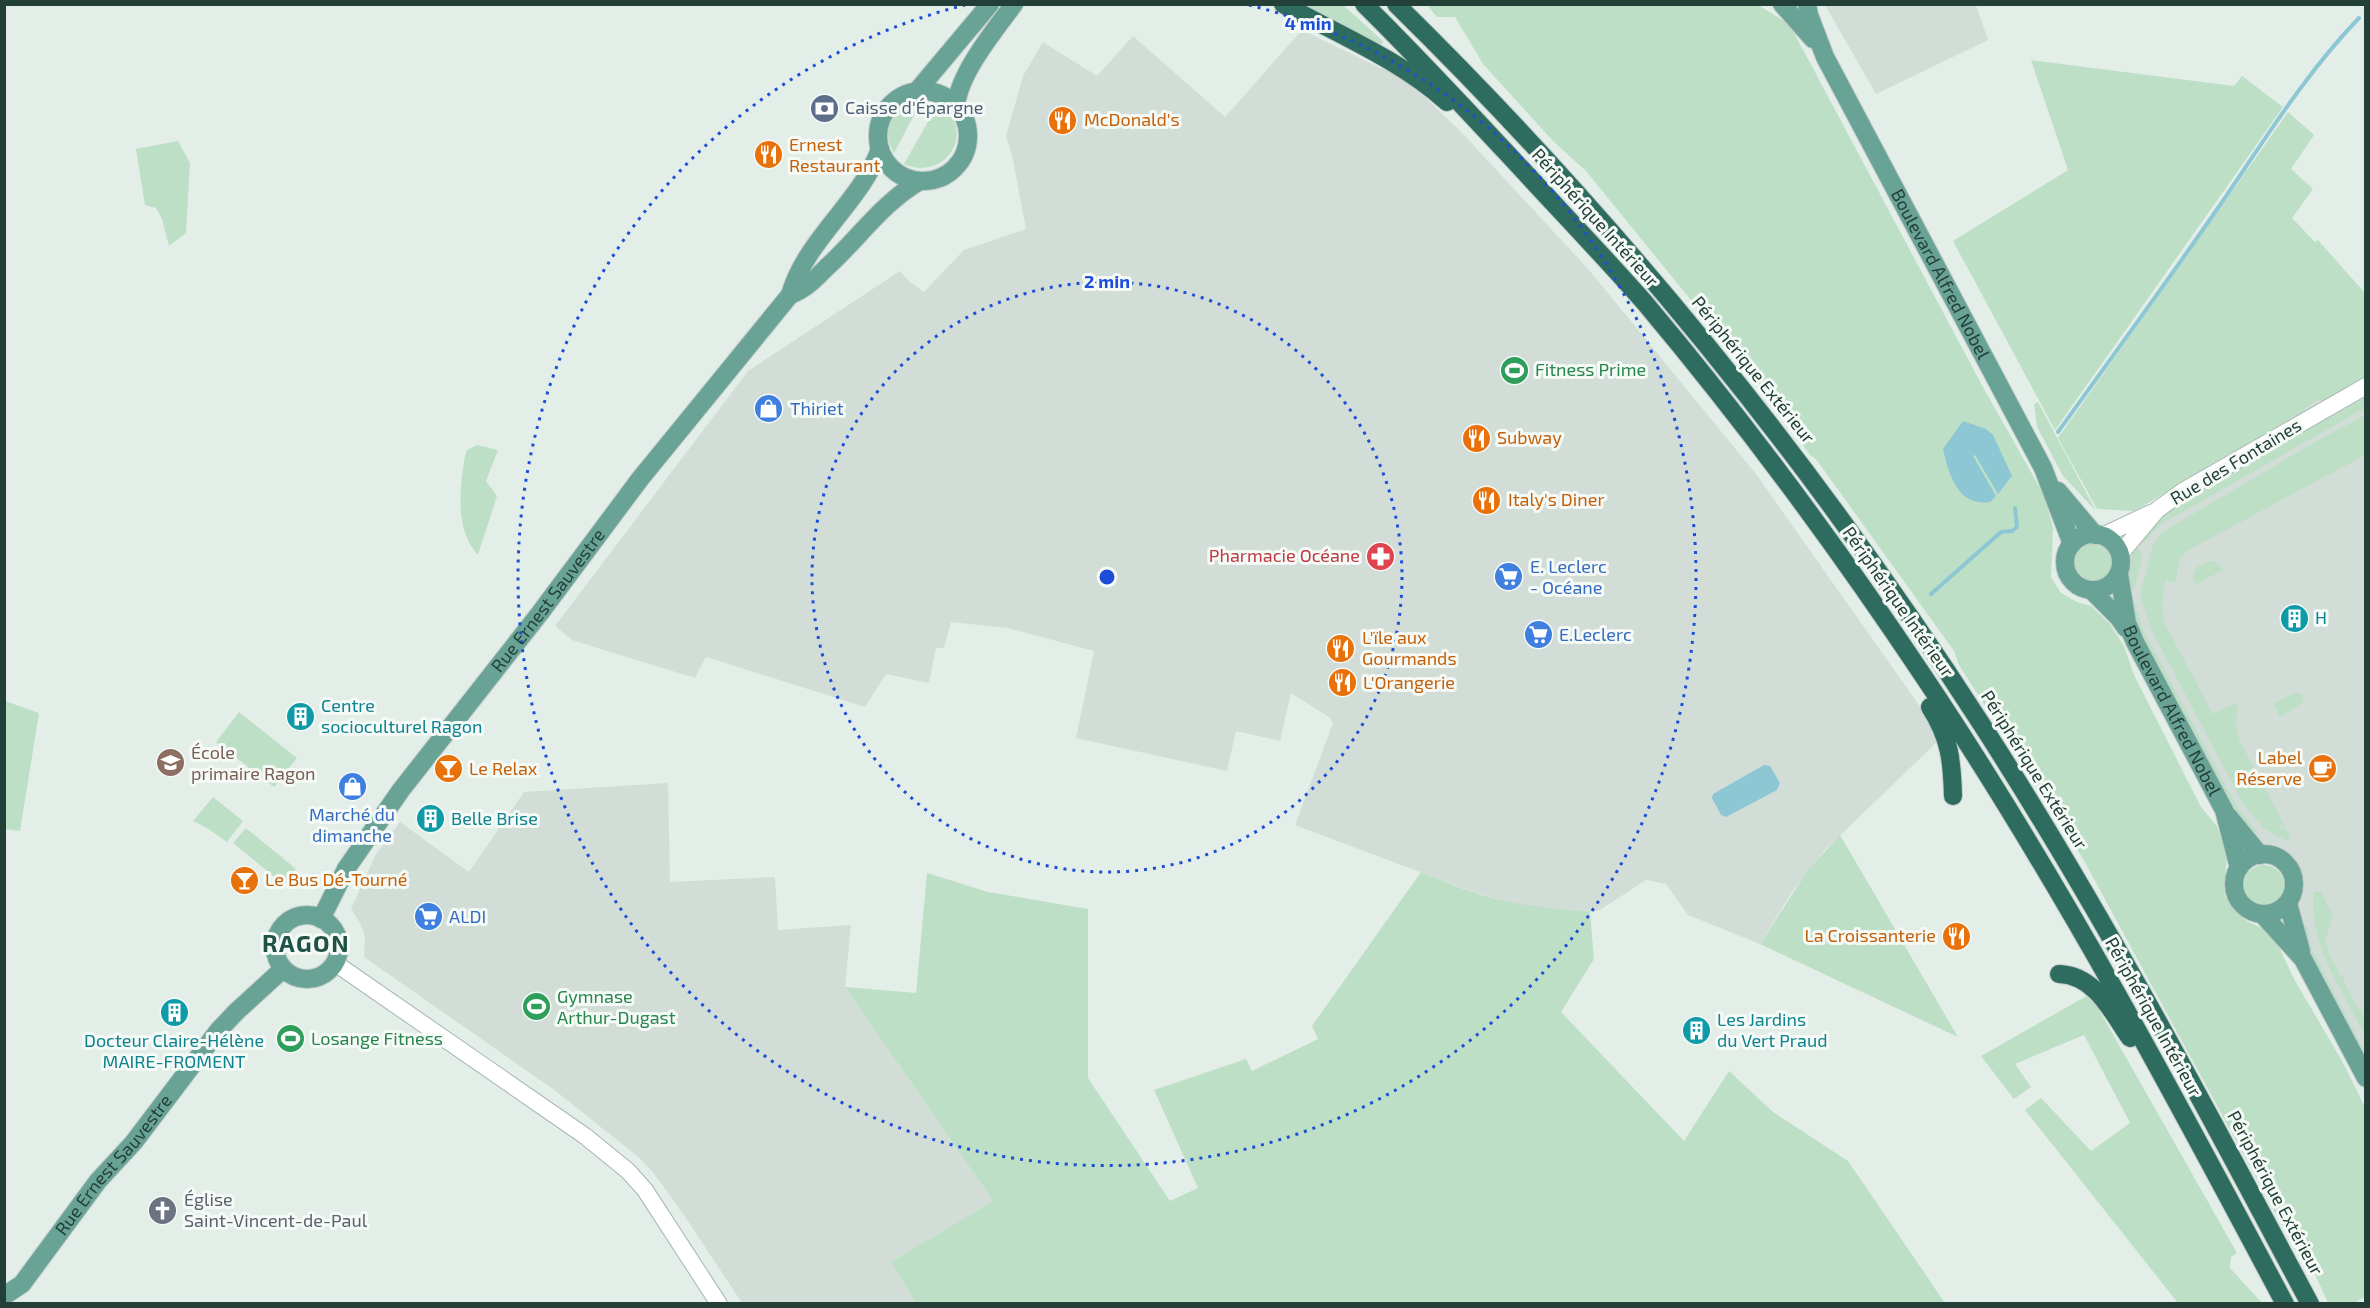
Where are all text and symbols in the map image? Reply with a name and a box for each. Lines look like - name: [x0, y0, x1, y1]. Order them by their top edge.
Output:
- text: 4 min: [1285, 12, 1332, 34]
- bank icon: Caisse d'Épargne: [808, 92, 840, 124]
- place label: Caisse d'Épargne: [845, 96, 983, 118]
- restaurant icon: McDonald's: [1047, 104, 1079, 136]
- place label: McDonald's: [1084, 108, 1180, 130]
- place label: Ernest Restaurant: [789, 133, 880, 176]
- restaurant icon: Ernest Restaurant: [752, 139, 784, 171]
- street label: Périphérique Intérieur: [1528, 144, 1664, 291]
- street label: Boulevard Alfred Nobel: [1887, 185, 1996, 363]
- text: 2 min: [1084, 270, 1130, 292]
- street label: Périphérique Extérieur: [1688, 291, 1820, 447]
- sports icon: Fitness Prime: [1498, 354, 1530, 386]
- place label: Fitness Prime: [1535, 358, 1646, 380]
- shop icon: Thiriet: [753, 393, 785, 425]
- place label: Thiriet: [790, 397, 844, 419]
- street label: Rue des Fontaines: [2166, 413, 2305, 509]
- restaurant icon: Subway: [1460, 422, 1492, 454]
- place label: Subway: [1497, 426, 1562, 448]
- restaurant icon: Italy's Diner: [1471, 484, 1503, 516]
- place label: Italy's Diner: [1508, 488, 1605, 510]
- street label: Périphérique Intérieur: [1839, 522, 1959, 681]
- street label: Rue Ernest Sauvestre: [486, 524, 609, 676]
- pharmacy icon: Pharmacie Océane: [1365, 540, 1397, 572]
- place label: Pharmacie Océane: [1209, 544, 1360, 566]
- place label: E. Leclerc - Océane: [1530, 555, 1607, 598]
- supermarket icon: E. Leclerc - Océane: [1493, 561, 1525, 593]
- centre of rings: [1097, 567, 1117, 587]
- building icon: H: [2278, 602, 2310, 634]
- place label: H: [2315, 606, 2327, 628]
- supermarket icon: E.Leclerc: [1522, 619, 1554, 651]
- street label: Boulevard Alfred Nobel: [2119, 622, 2227, 800]
- place label: E.Leclerc: [1559, 623, 1632, 645]
- place label: L'ïle aux Gourmands: [1362, 626, 1457, 669]
- restaurant icon: L'ïle aux Gourmands: [1325, 632, 1357, 664]
- restaurant icon: L'Orangerie: [1326, 667, 1358, 699]
- place label: L'Orangerie: [1363, 671, 1455, 693]
- street label: Périphérique Extérieur: [1977, 686, 2093, 853]
- place label: Centre socioculturel Ragon: [321, 694, 482, 737]
- building icon: Centre socioculturel Ragon: [284, 700, 316, 732]
- place label: École primaire Ragon: [191, 741, 316, 784]
- place label: Label Réserve: [2236, 746, 2303, 789]
- school or university icon: École primaire Ragon: [154, 747, 186, 779]
- cafe icon: Label Réserve: [2307, 752, 2339, 784]
- bar icon: Le Relax: [432, 753, 464, 785]
- place label: Le Relax: [469, 757, 538, 779]
- shop icon: Marché du dimanche: [336, 770, 368, 802]
- place label: Marché du dimanche: [309, 803, 395, 846]
- building icon: Belle Brise: [414, 803, 446, 835]
- place label: Belle Brise: [451, 807, 538, 829]
- bar icon: Le Bus Dé-Tourné: [228, 864, 260, 896]
- place label: Le Bus Dé-Tourné: [265, 868, 407, 890]
- supermarket icon: ALDI: [412, 901, 444, 933]
- place label: ALDI: [449, 905, 486, 927]
- restaurant icon: La Croissanterie: [1941, 920, 1973, 952]
- place label: La Croissanterie: [1804, 924, 1936, 946]
- district label: RAGON: [262, 928, 350, 957]
- street label: Périphérique Intérieur: [2101, 933, 2207, 1100]
- place label: Gymnase Arthur-Dugast: [557, 985, 676, 1028]
- sports icon: Gymnase Arthur-Dugast: [520, 991, 552, 1023]
- building icon: Docteur Claire-Hélène MAIRE-FROMENT: [158, 996, 190, 1028]
- place label: Les Jardins du Vert Praud: [1717, 1008, 1827, 1051]
- building icon: Les Jardins du Vert Praud: [1680, 1014, 1712, 1046]
- sports icon: Losange Fitness: [274, 1023, 306, 1055]
- place label: Losange Fitness: [311, 1027, 443, 1049]
- place label: Docteur Claire-Hélène MAIRE-FROMENT: [84, 1029, 264, 1072]
- street label: Rue Ernest Sauvestre: [50, 1090, 176, 1239]
- street label: Périphérique Extérieur: [2223, 1106, 2329, 1279]
- place label: Église Saint-Vincent-de-Paul: [184, 1188, 368, 1231]
- church icon: Église Saint-Vincent-de-Paul: [147, 1194, 179, 1226]

